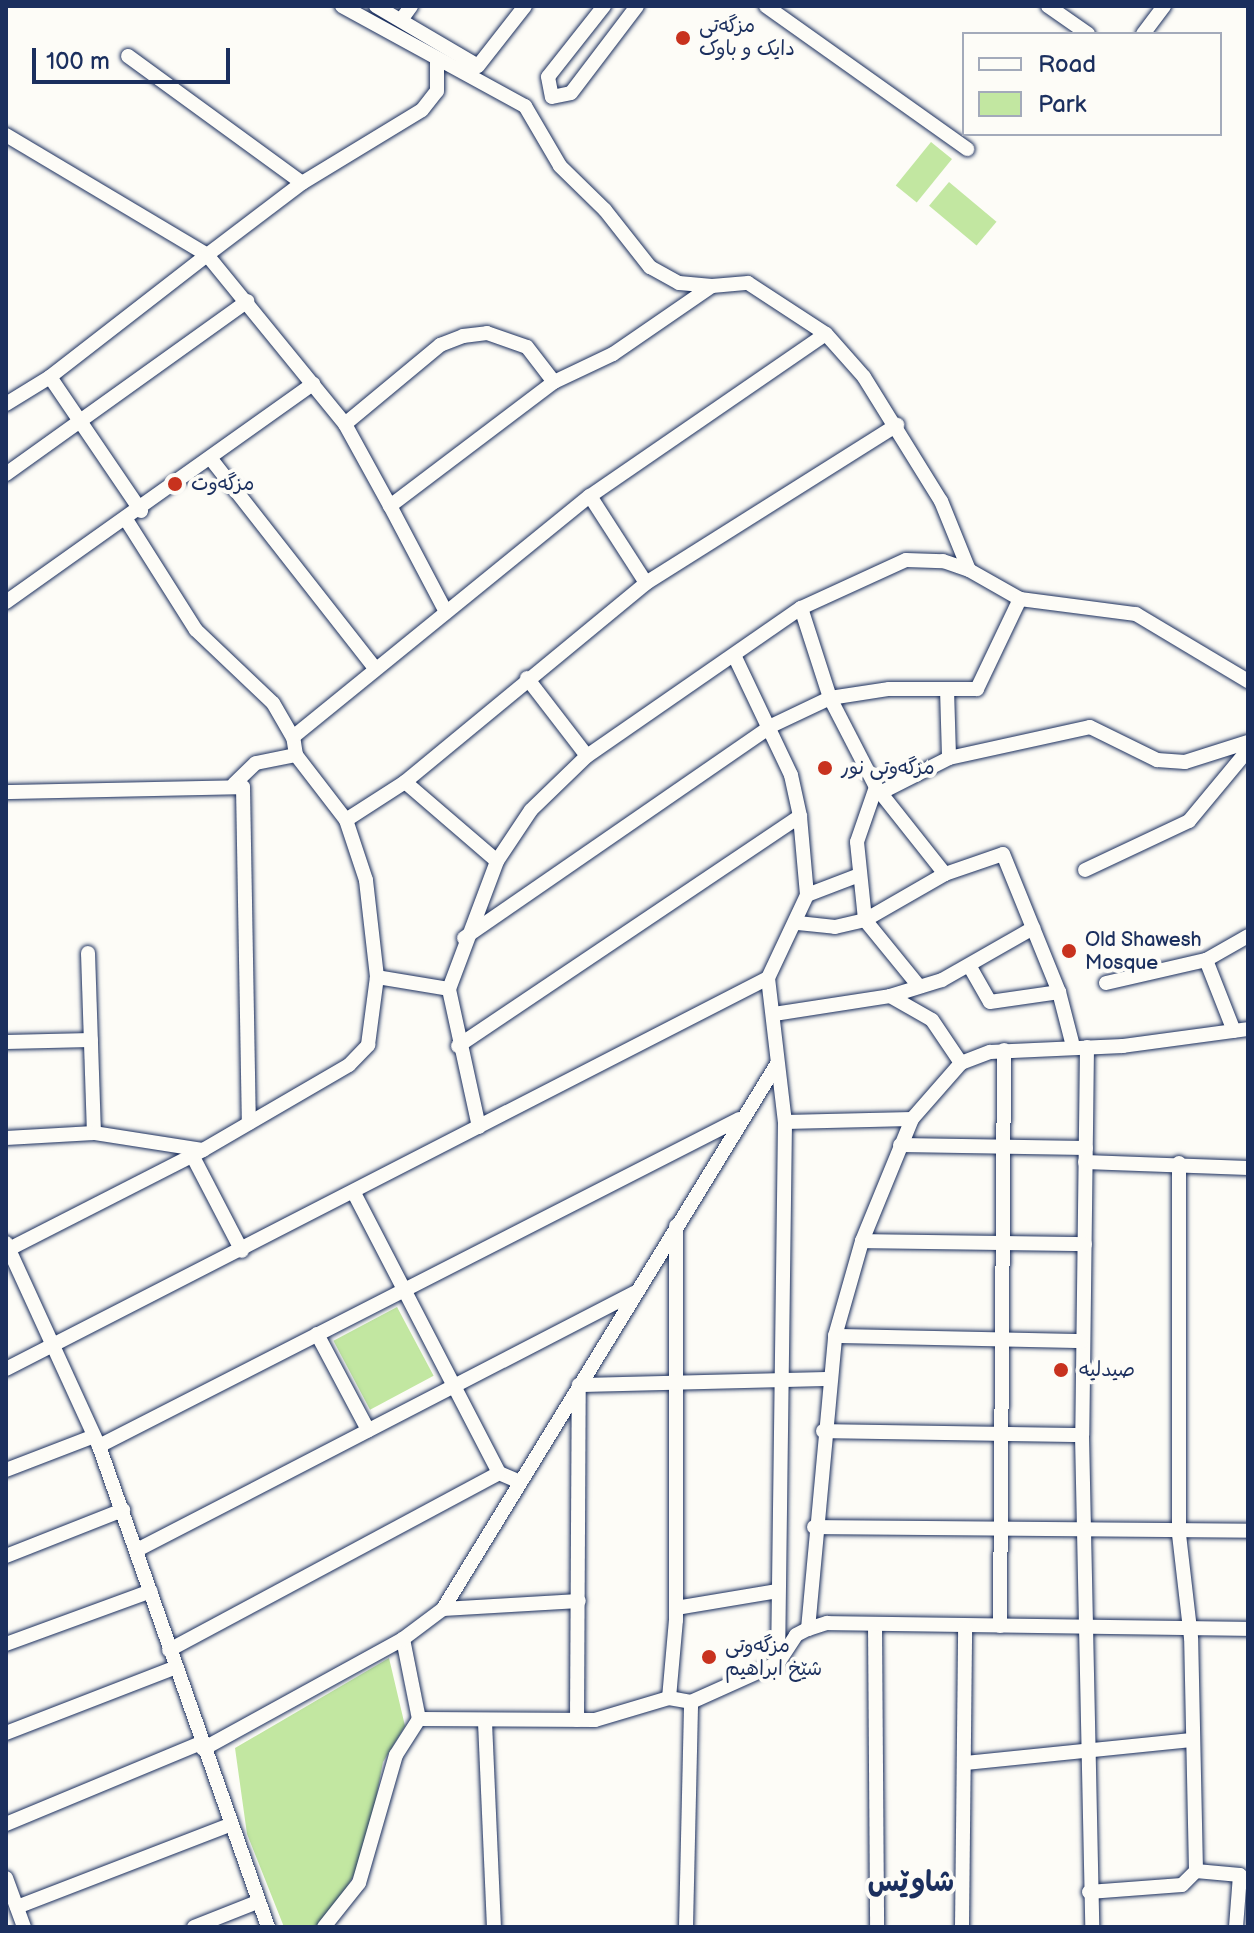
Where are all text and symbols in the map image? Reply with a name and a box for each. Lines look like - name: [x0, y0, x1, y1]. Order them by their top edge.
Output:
- place label: مزگەتی دایک و باوک: [699, 14, 795, 61]
- marker: مزگەتی دایک و باوک: [674, 29, 692, 47]
- scale bar: [36, 32, 234, 82]
- legend: [962, 32, 1222, 136]
- text: 100 m: [46, 47, 110, 76]
- text: Road: [1038, 50, 1096, 79]
- text: Park: [1038, 90, 1086, 119]
- place label: مزگەوت: [191, 472, 254, 496]
- marker: مزگەوت: [166, 475, 184, 493]
- place label: مزگەوتی نور: [841, 756, 935, 780]
- marker: مزگەوتی نور: [816, 759, 834, 777]
- place label: Old Shawesh Mosque: [1085, 928, 1202, 975]
- marker: Old Shawesh Mosque: [1060, 942, 1078, 960]
- place label: صیدلیە: [1079, 1358, 1135, 1382]
- marker: صیدلیە: [1050, 1359, 1072, 1381]
- place label: مزگەوتی شێخ ابراهیم: [725, 1634, 822, 1681]
- marker: مزگەوتی شێخ ابراهیم: [700, 1648, 718, 1666]
- district label: شاوێس: [868, 1866, 954, 1900]

